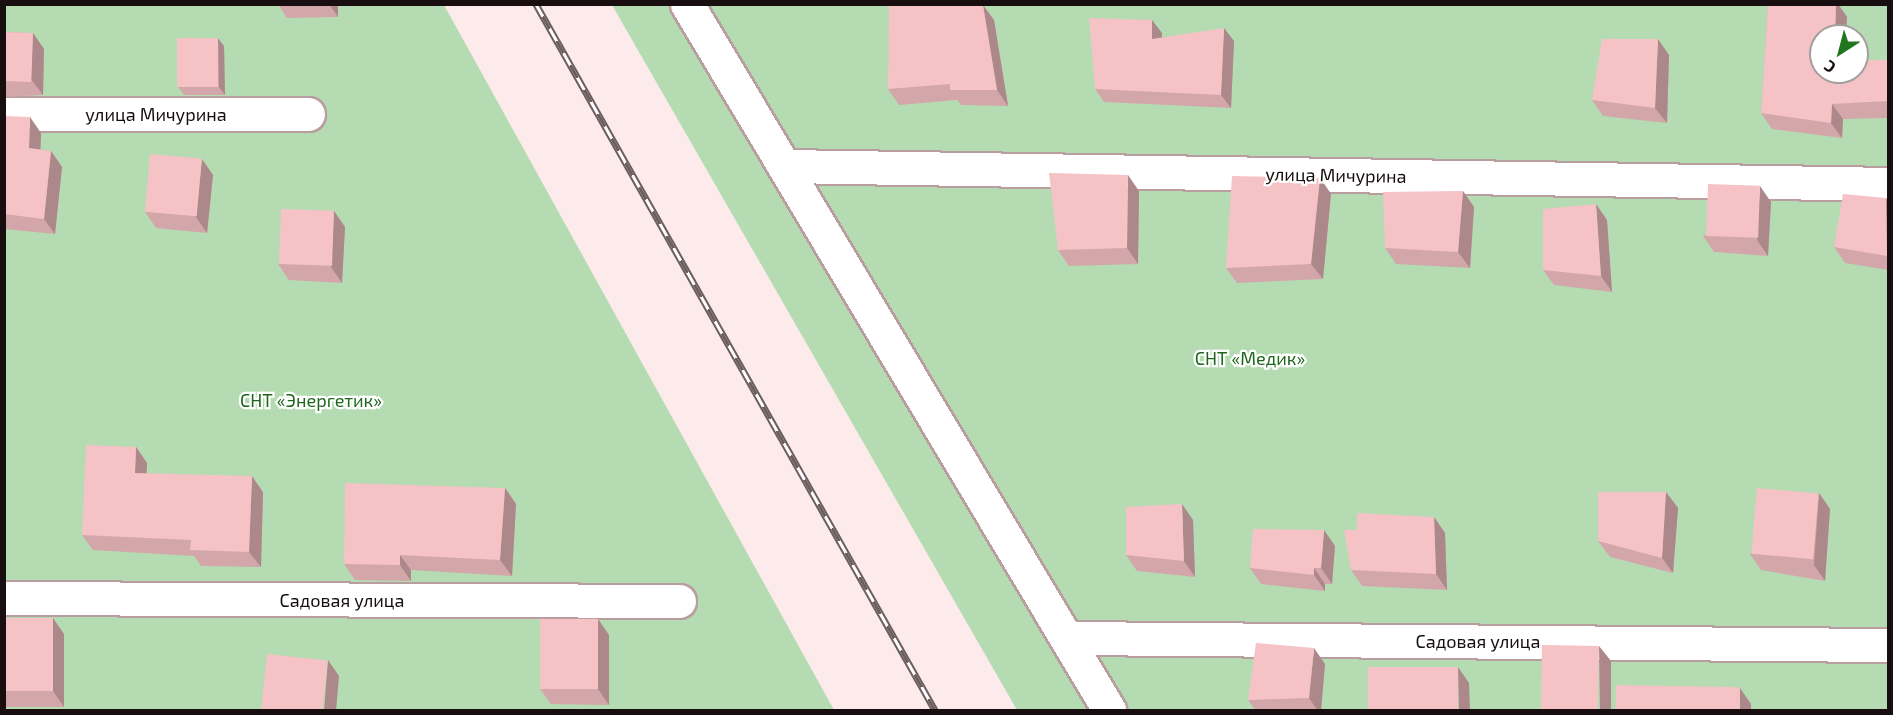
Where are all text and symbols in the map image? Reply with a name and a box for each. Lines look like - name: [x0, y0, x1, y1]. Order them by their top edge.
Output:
- north arrow: [1809, 24, 1869, 84]
- text: С: [1820, 57, 1839, 78]
- street label: улица Мичурина: [85, 103, 227, 125]
- street label: улица Мичурина: [1265, 163, 1407, 187]
- park label: СНТ «Медик»: [1195, 347, 1305, 369]
- park label: СНТ «Энергетик»: [240, 389, 382, 411]
- street label: Садовая улица: [280, 589, 404, 611]
- street label: Садовая улица: [1416, 630, 1540, 652]

